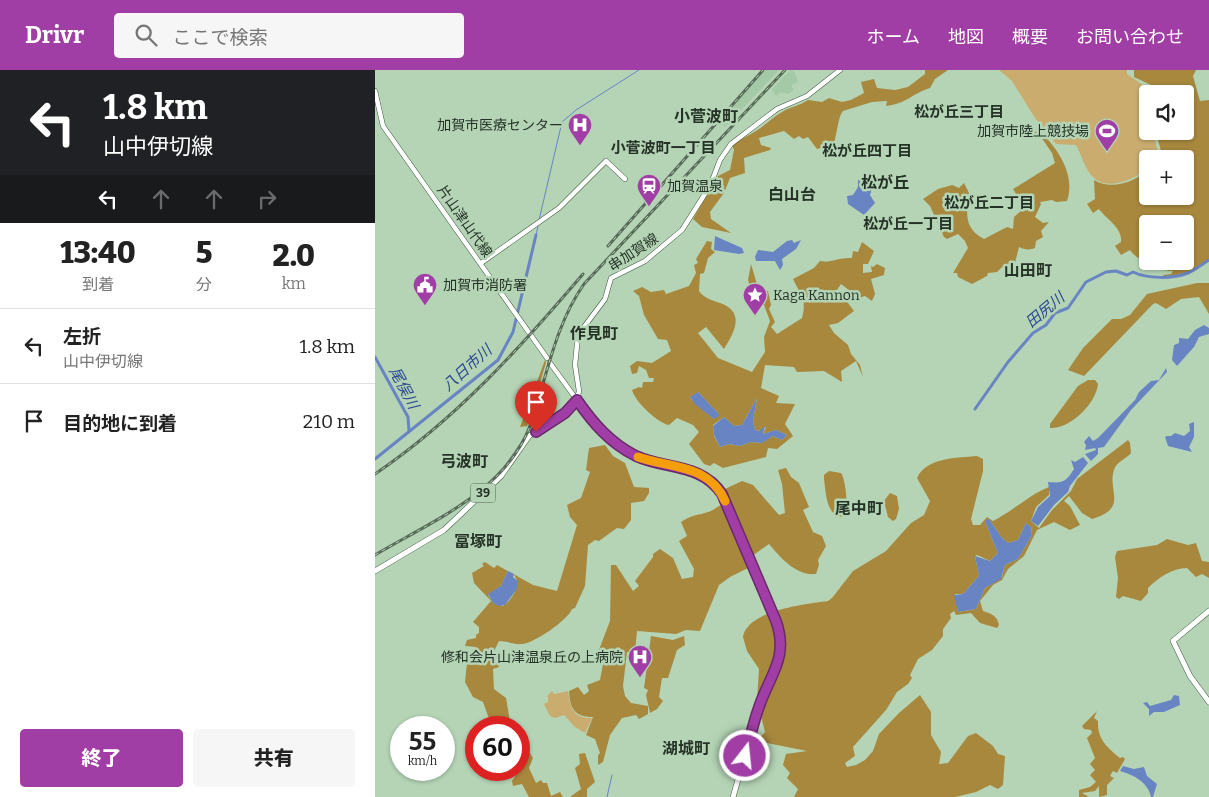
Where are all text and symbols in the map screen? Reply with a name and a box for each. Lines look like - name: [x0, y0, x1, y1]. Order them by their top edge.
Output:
- search box: [114, 13, 464, 58]
- text: Drivr: [25, 21, 84, 49]
- icon: search: [132, 21, 160, 49]
- text: ここで検索: [172, 26, 267, 49]
- text: ホーム: [867, 26, 920, 48]
- text: 地図: [948, 26, 984, 48]
- text: 概要: [1012, 26, 1048, 48]
- text: お問い合わせ: [1076, 26, 1184, 48]
- map controls: [1139, 85, 1194, 270]
- button: sound: [1139, 85, 1194, 140]
- text: 1.8 km: [103, 86, 208, 128]
- icon: left: [20, 90, 85, 155]
- district label: 松が丘三丁目: [914, 103, 1004, 121]
- district label: 小菅波町: [674, 107, 738, 126]
- hospital icon: 加賀市医療センター: [567, 112, 593, 146]
- place label: 加賀市医療センター: [437, 117, 563, 134]
- sports icon: 加賀市陸上競技場: [1094, 118, 1120, 152]
- place label: 加賀市陸上競技場: [977, 123, 1089, 140]
- text: 山中伊切線: [103, 133, 213, 160]
- district label: 小菅波町一丁目: [610, 139, 716, 157]
- district label: 松が丘四丁目: [822, 142, 912, 160]
- button: +: [1139, 150, 1194, 205]
- station icon: 加賀温泉: [636, 173, 662, 207]
- district label: 松が丘: [861, 173, 909, 192]
- place label: 加賀温泉: [667, 178, 723, 195]
- street label: 片山津山代線: [434, 182, 496, 261]
- icon: left: [94, 185, 122, 213]
- icon: ahead: [147, 185, 175, 213]
- icon: ahead: [200, 185, 228, 213]
- icon: right: [253, 185, 281, 213]
- district label: 白山台: [768, 185, 816, 204]
- district label: 松が丘二丁目: [944, 194, 1034, 212]
- district label: 松が丘一丁目: [863, 215, 953, 233]
- button: −: [1139, 215, 1194, 270]
- street label: 串加賀線: [605, 230, 661, 275]
- text: 13:40: [60, 235, 136, 271]
- text: 5: [196, 235, 212, 271]
- text: 2.0: [273, 238, 315, 274]
- district label: 山田町: [1004, 261, 1052, 280]
- public building icon: 加賀市消防署: [412, 272, 438, 306]
- text: km: [282, 274, 306, 293]
- text: 到着: [82, 275, 114, 294]
- text: 分: [196, 275, 212, 294]
- place label: 加賀市消防署: [443, 277, 527, 294]
- place icon: Kaga Kannon: [742, 282, 768, 316]
- place label: Kaga Kannon: [773, 287, 860, 304]
- water label: 田尻川: [1022, 287, 1070, 331]
- district label: 作見町: [570, 324, 618, 343]
- text: 左折: [63, 325, 101, 348]
- icon: left: [20, 332, 48, 360]
- text: 1.8 km: [299, 335, 355, 358]
- water label: 八日市川: [439, 340, 497, 395]
- text: 山中伊切線: [63, 352, 143, 371]
- water label: 尾俣川: [385, 364, 423, 414]
- pin: [515, 381, 557, 432]
- icon: arrive: [522, 388, 550, 416]
- icon: arrive: [20, 407, 48, 435]
- text: 210 m: [303, 410, 355, 433]
- text: 目的地に到着: [63, 412, 177, 435]
- district label: 弓波町: [440, 452, 488, 471]
- road number: 39: [471, 483, 495, 502]
- district label: 尾中町: [835, 499, 883, 518]
- district label: 冨塚町: [454, 532, 502, 551]
- hospital icon: 修和会片山津温泉丘の上病院: [627, 644, 653, 678]
- place label: 修和会片山津温泉丘の上病院: [441, 649, 623, 666]
- speed limit sign: 60: [465, 716, 530, 781]
- text: 55: [409, 727, 436, 757]
- button: 終了: [20, 729, 183, 787]
- button: 共有: [193, 729, 355, 787]
- position arrow: [718, 729, 770, 781]
- district label: 湖城町: [662, 739, 710, 758]
- text: km/h: [408, 754, 437, 768]

